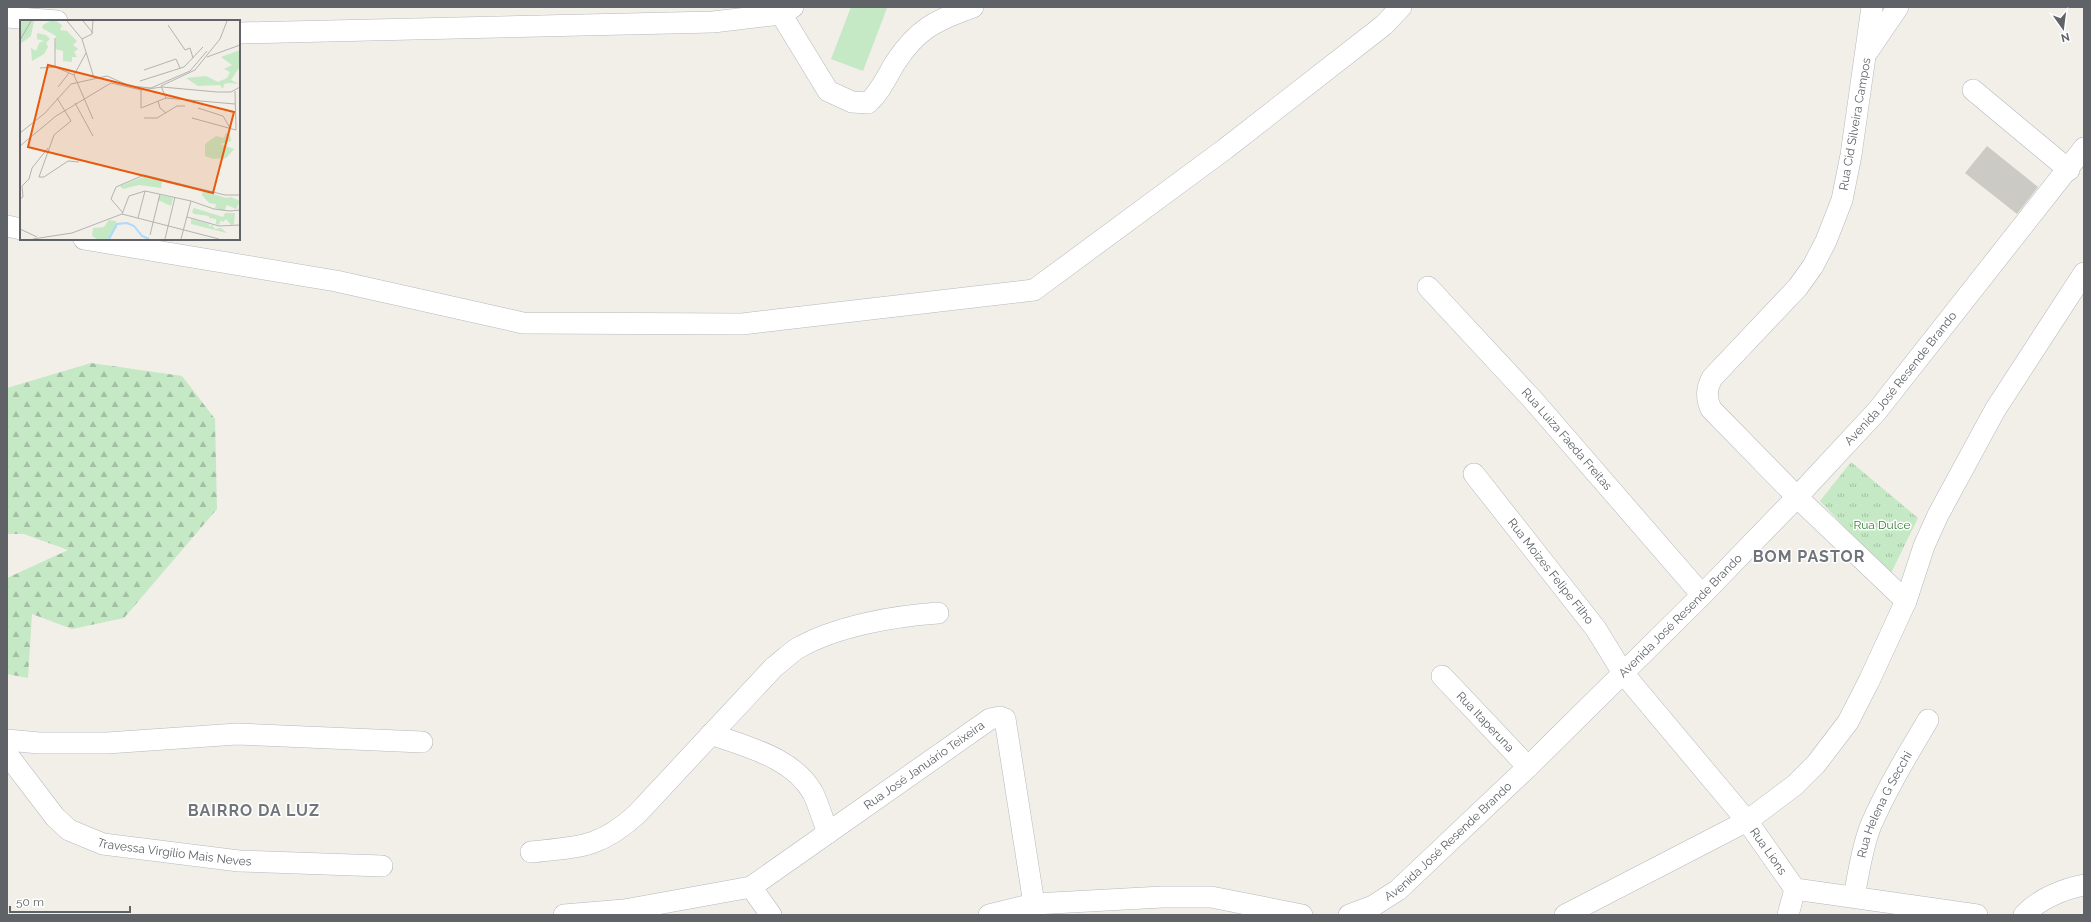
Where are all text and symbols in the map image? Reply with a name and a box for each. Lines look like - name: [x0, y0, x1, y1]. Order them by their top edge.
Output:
- north arrow: [2043, 8, 2083, 48]
- inset map: [20, 20, 240, 240]
- text: N: [2060, 30, 2071, 45]
- street label: Rua Cid Silveira Campos: [1836, 56, 1874, 191]
- street label: Avenida José Resende Brando: [1842, 309, 1959, 448]
- street label: Rua Luiza Faeda Freitas: [1519, 385, 1615, 493]
- street label: Rua Moizes Felipe Filho: [1505, 516, 1597, 627]
- park label: Rua Dulce: [1853, 518, 1911, 532]
- district label: BOM PASTOR: [1753, 547, 1865, 566]
- street label: Avenida José Resende Brando: [1616, 551, 1745, 680]
- street label: Rua Itaperuna: [1454, 689, 1517, 755]
- street label: Rua José Januário Teixeira: [861, 718, 987, 812]
- street label: Rua Helena G Secchi: [1855, 749, 1915, 859]
- street label: Avenida José Resende Brando: [1382, 779, 1515, 904]
- district label: BAIRRO DA LUZ: [188, 801, 320, 820]
- street label: Rua Lions: [1747, 825, 1790, 878]
- street label: Travessa Virgílio Mais Neves: [95, 835, 252, 868]
- scale bar: [10, 888, 130, 914]
- text: 50 m: [16, 895, 44, 909]

